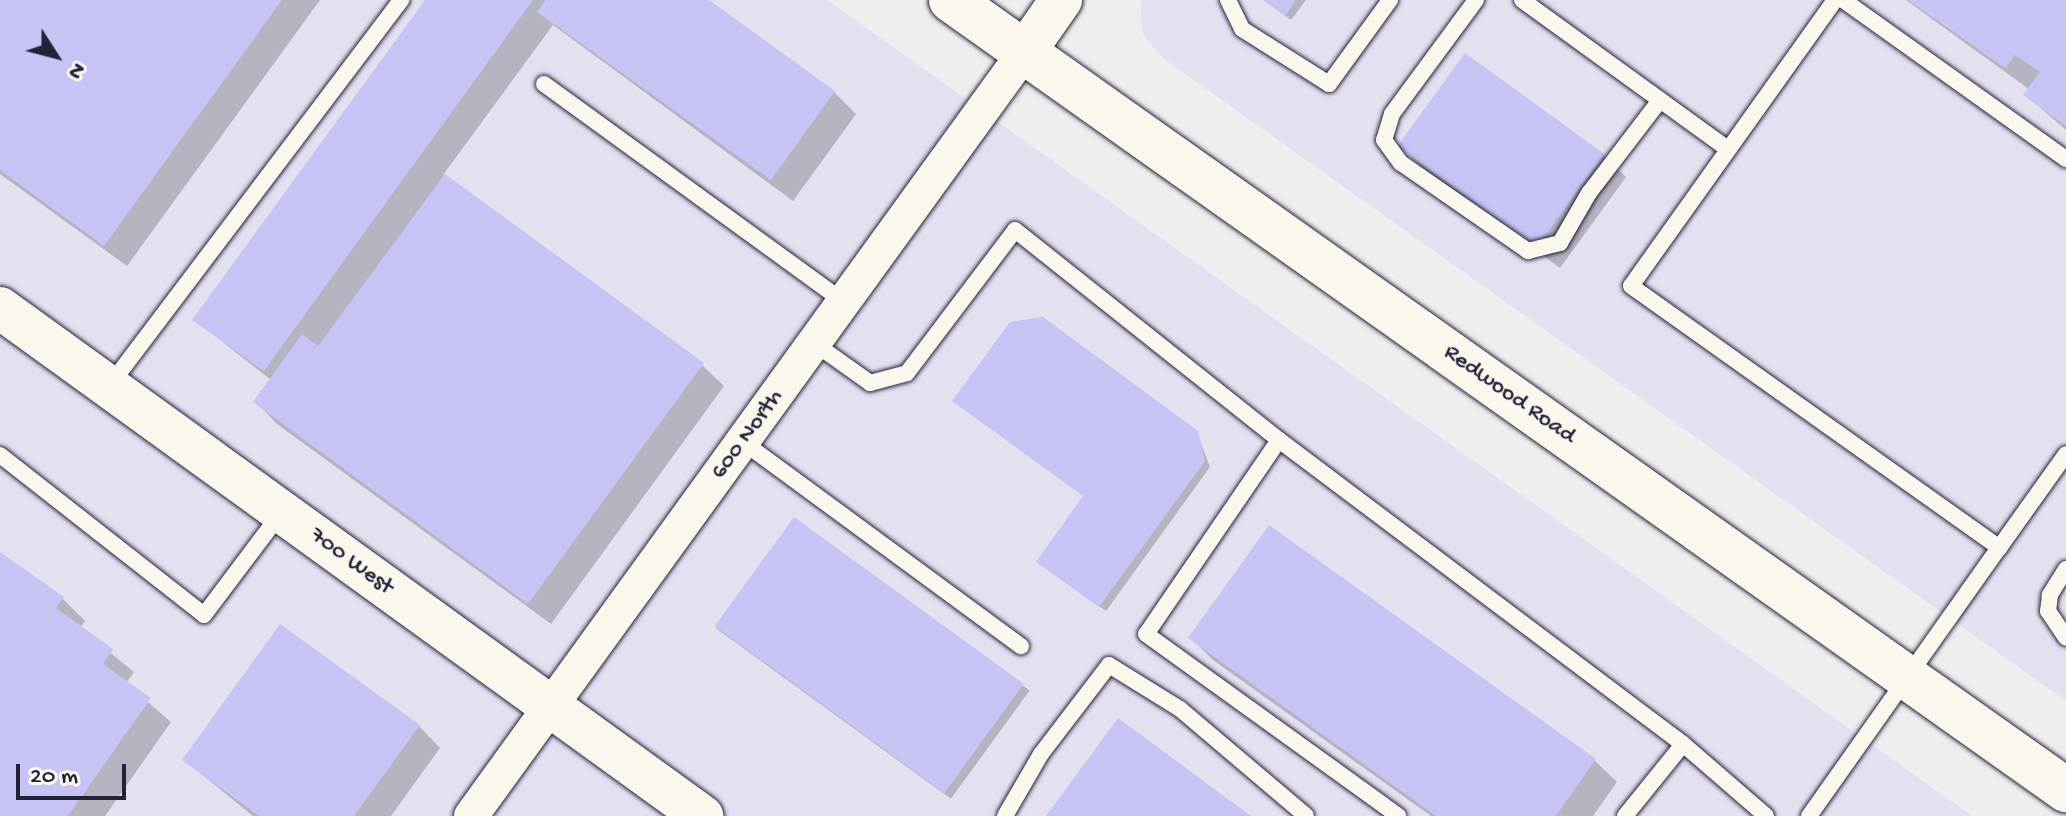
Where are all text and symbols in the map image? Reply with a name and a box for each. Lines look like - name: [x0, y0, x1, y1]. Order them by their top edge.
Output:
- north arrow: [16, 16, 96, 96]
- text: N: [61, 57, 90, 84]
- street label: Redwood Road: [1437, 339, 1581, 451]
- street label: 600 North: [706, 384, 790, 486]
- street label: 700 West: [303, 522, 399, 602]
- scale bar: [20, 748, 130, 798]
- text: 20 m: [30, 763, 78, 792]

